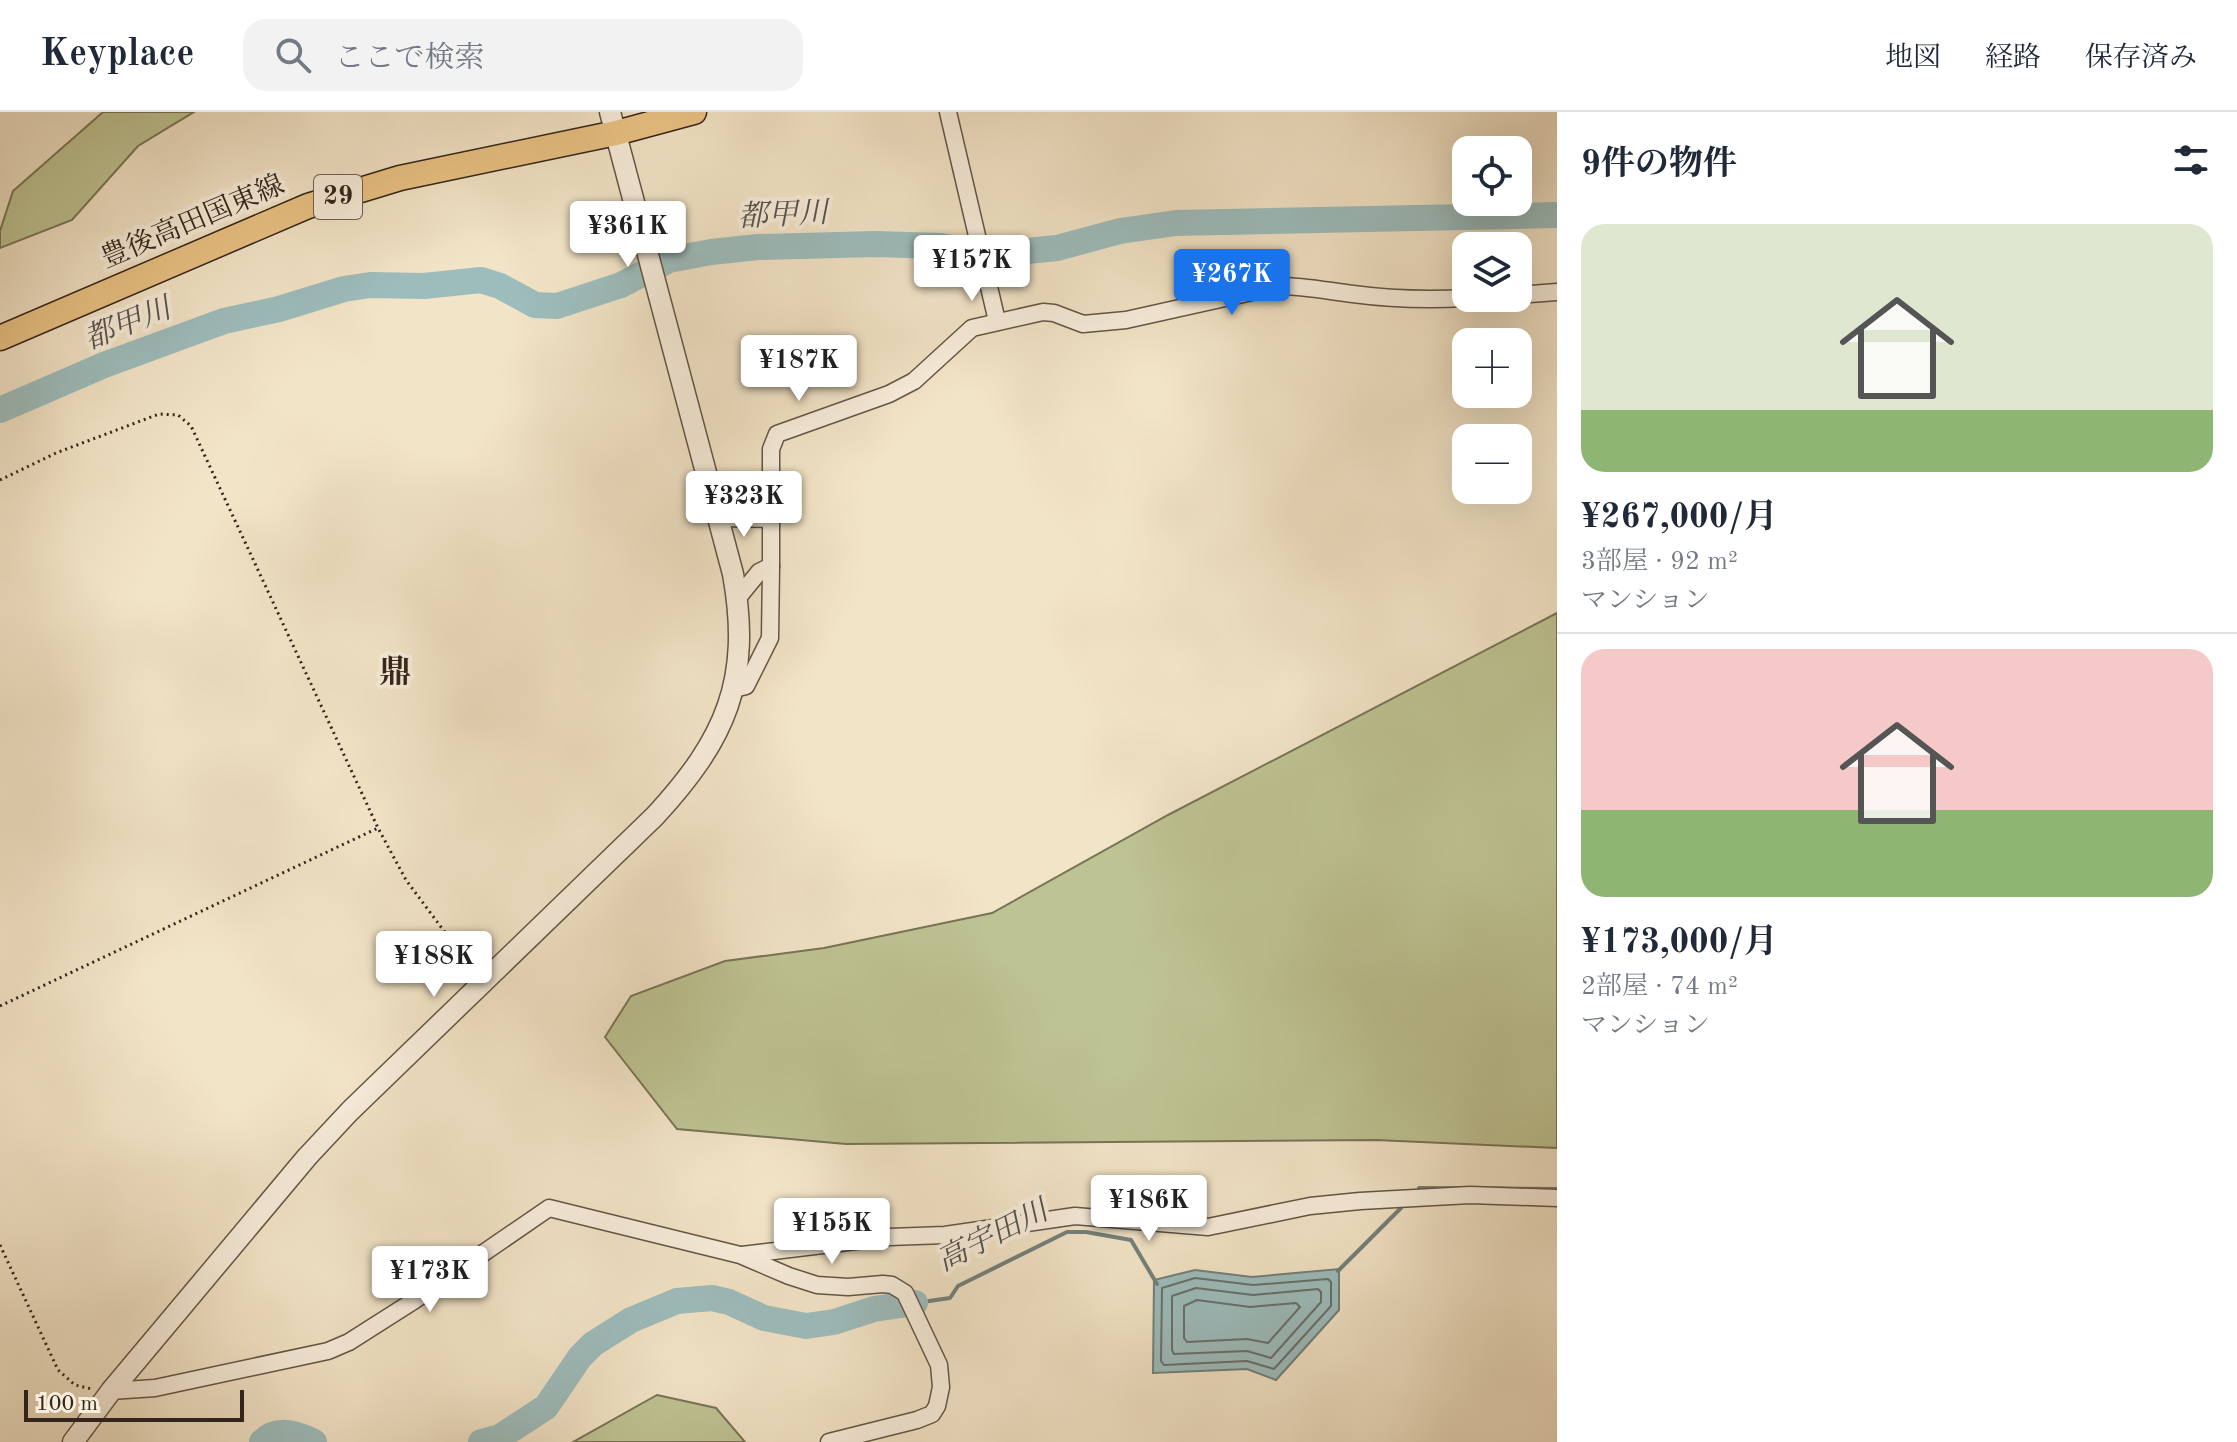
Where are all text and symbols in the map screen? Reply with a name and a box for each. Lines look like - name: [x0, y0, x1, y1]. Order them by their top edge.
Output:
- search box: [243, 19, 803, 91]
- icon: search: [271, 33, 315, 77]
- text: Keyplace: [40, 36, 195, 74]
- text: ここで検索: [335, 44, 485, 74]
- text: 地図: [1885, 45, 1941, 73]
- text: 経路: [1985, 45, 2041, 73]
- text: 保存済み: [2085, 45, 2197, 73]
- map controls: [1452, 136, 1532, 504]
- button: locate: [1452, 136, 1532, 216]
- icon: filters: [2169, 138, 2213, 182]
- text: 9件の物件: [1581, 148, 1737, 182]
- street label: 豊後高田国東線: [96, 169, 289, 274]
- road number: 29: [314, 175, 362, 219]
- water label: 都甲川: [737, 197, 832, 233]
- pin: ¥361K: [572, 201, 684, 269]
- text: ¥361K: [588, 214, 668, 240]
- button: layers: [1452, 232, 1532, 312]
- pin: ¥157K: [916, 235, 1028, 303]
- text: ¥157K: [932, 248, 1012, 274]
- pin: ¥267K: [1176, 249, 1288, 317]
- text: ¥267K: [1192, 262, 1272, 288]
- icon: home: [1825, 276, 1969, 420]
- water label: 都甲川: [80, 291, 178, 356]
- button: +: [1452, 328, 1532, 408]
- pin: ¥187K: [743, 335, 855, 403]
- text: ¥187K: [759, 348, 839, 374]
- button: −: [1452, 424, 1532, 504]
- pin: ¥323K: [688, 471, 800, 539]
- text: ¥323K: [704, 484, 784, 510]
- text: ¥267,000/月: [1581, 501, 1778, 535]
- text: 3部屋 · 92 m²: [1581, 549, 1738, 575]
- text: マンション: [1581, 588, 1710, 614]
- district label: 鼎: [379, 654, 411, 690]
- icon: home: [1825, 701, 1969, 845]
- text: ¥173,000/月: [1581, 926, 1778, 960]
- pin: ¥188K: [378, 931, 490, 999]
- text: ¥188K: [394, 944, 474, 970]
- text: 2部屋 · 74 m²: [1581, 974, 1738, 1000]
- text: マンション: [1581, 1013, 1710, 1039]
- pin: ¥186K: [1093, 1175, 1205, 1243]
- text: ¥186K: [1109, 1188, 1189, 1214]
- water label: 高宇田川: [931, 1192, 1056, 1278]
- pin: ¥155K: [776, 1198, 888, 1266]
- text: ¥155K: [792, 1211, 872, 1237]
- pin: ¥173K: [374, 1246, 486, 1314]
- text: ¥173K: [390, 1259, 470, 1285]
- scale bar: [24, 1386, 244, 1422]
- text: 100 m: [36, 1393, 98, 1415]

